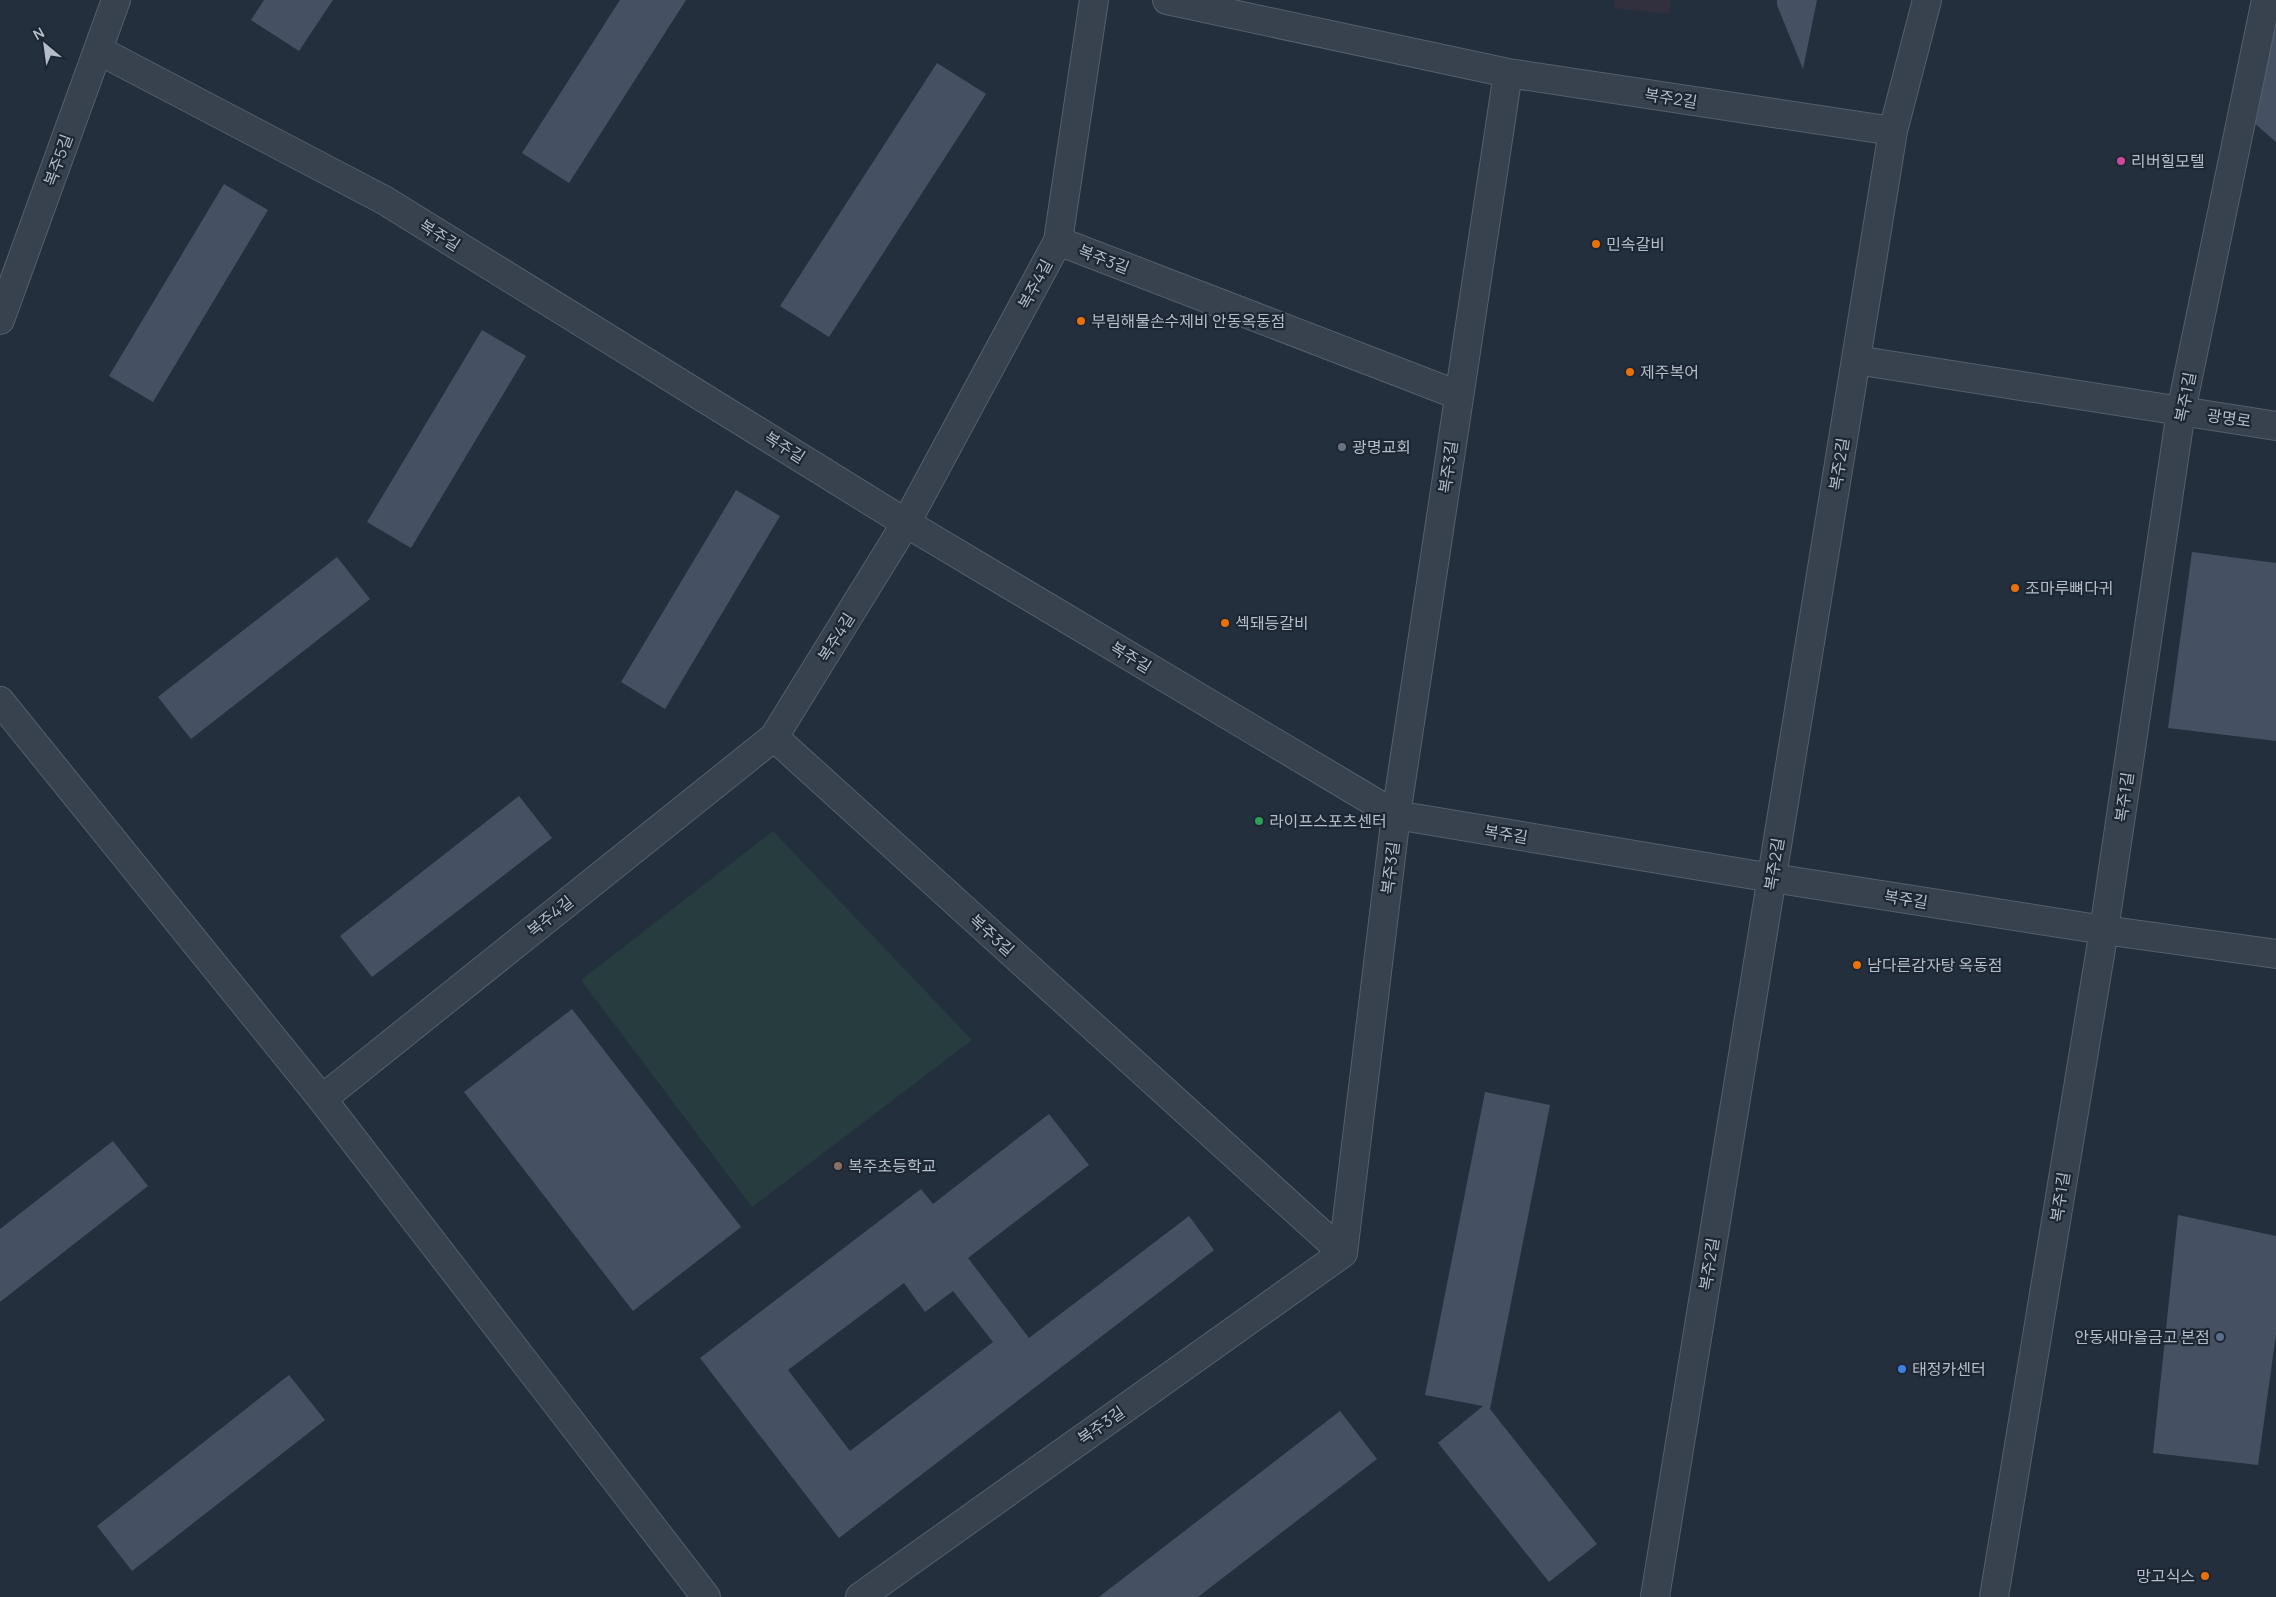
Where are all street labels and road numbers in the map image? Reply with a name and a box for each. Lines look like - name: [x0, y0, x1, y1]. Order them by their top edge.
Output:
- street label: 복주2길: [1643, 83, 1699, 113]
- street label: 복주5길: [39, 131, 77, 189]
- street label: 복주길: [415, 214, 465, 256]
- street label: 복주3길: [1075, 239, 1133, 279]
- street label: 복주4길: [1013, 255, 1057, 313]
- street label: 복주1길: [2169, 370, 2201, 424]
- street label: 광명로: [2206, 404, 2253, 432]
- street label: 복주길: [760, 426, 810, 468]
- street label: 복주2길: [1824, 436, 1854, 492]
- street label: 복주3길: [1433, 439, 1463, 495]
- street label: 복주4길: [812, 608, 860, 666]
- street label: 복주길: [1106, 636, 1156, 678]
- street label: 복주1길: [2110, 771, 2138, 823]
- street label: 복주길: [1482, 820, 1530, 848]
- street label: 복주2길: [1759, 836, 1789, 892]
- street label: 복주3길: [1376, 840, 1404, 896]
- street label: 복주길: [1882, 885, 1930, 913]
- street label: 복주4길: [522, 891, 578, 941]
- street label: 복주3길: [965, 909, 1019, 961]
- street label: 복주1길: [2045, 1170, 2075, 1224]
- street label: 복주2길: [1694, 1236, 1724, 1292]
- street label: 복주3길: [1073, 1401, 1129, 1449]

